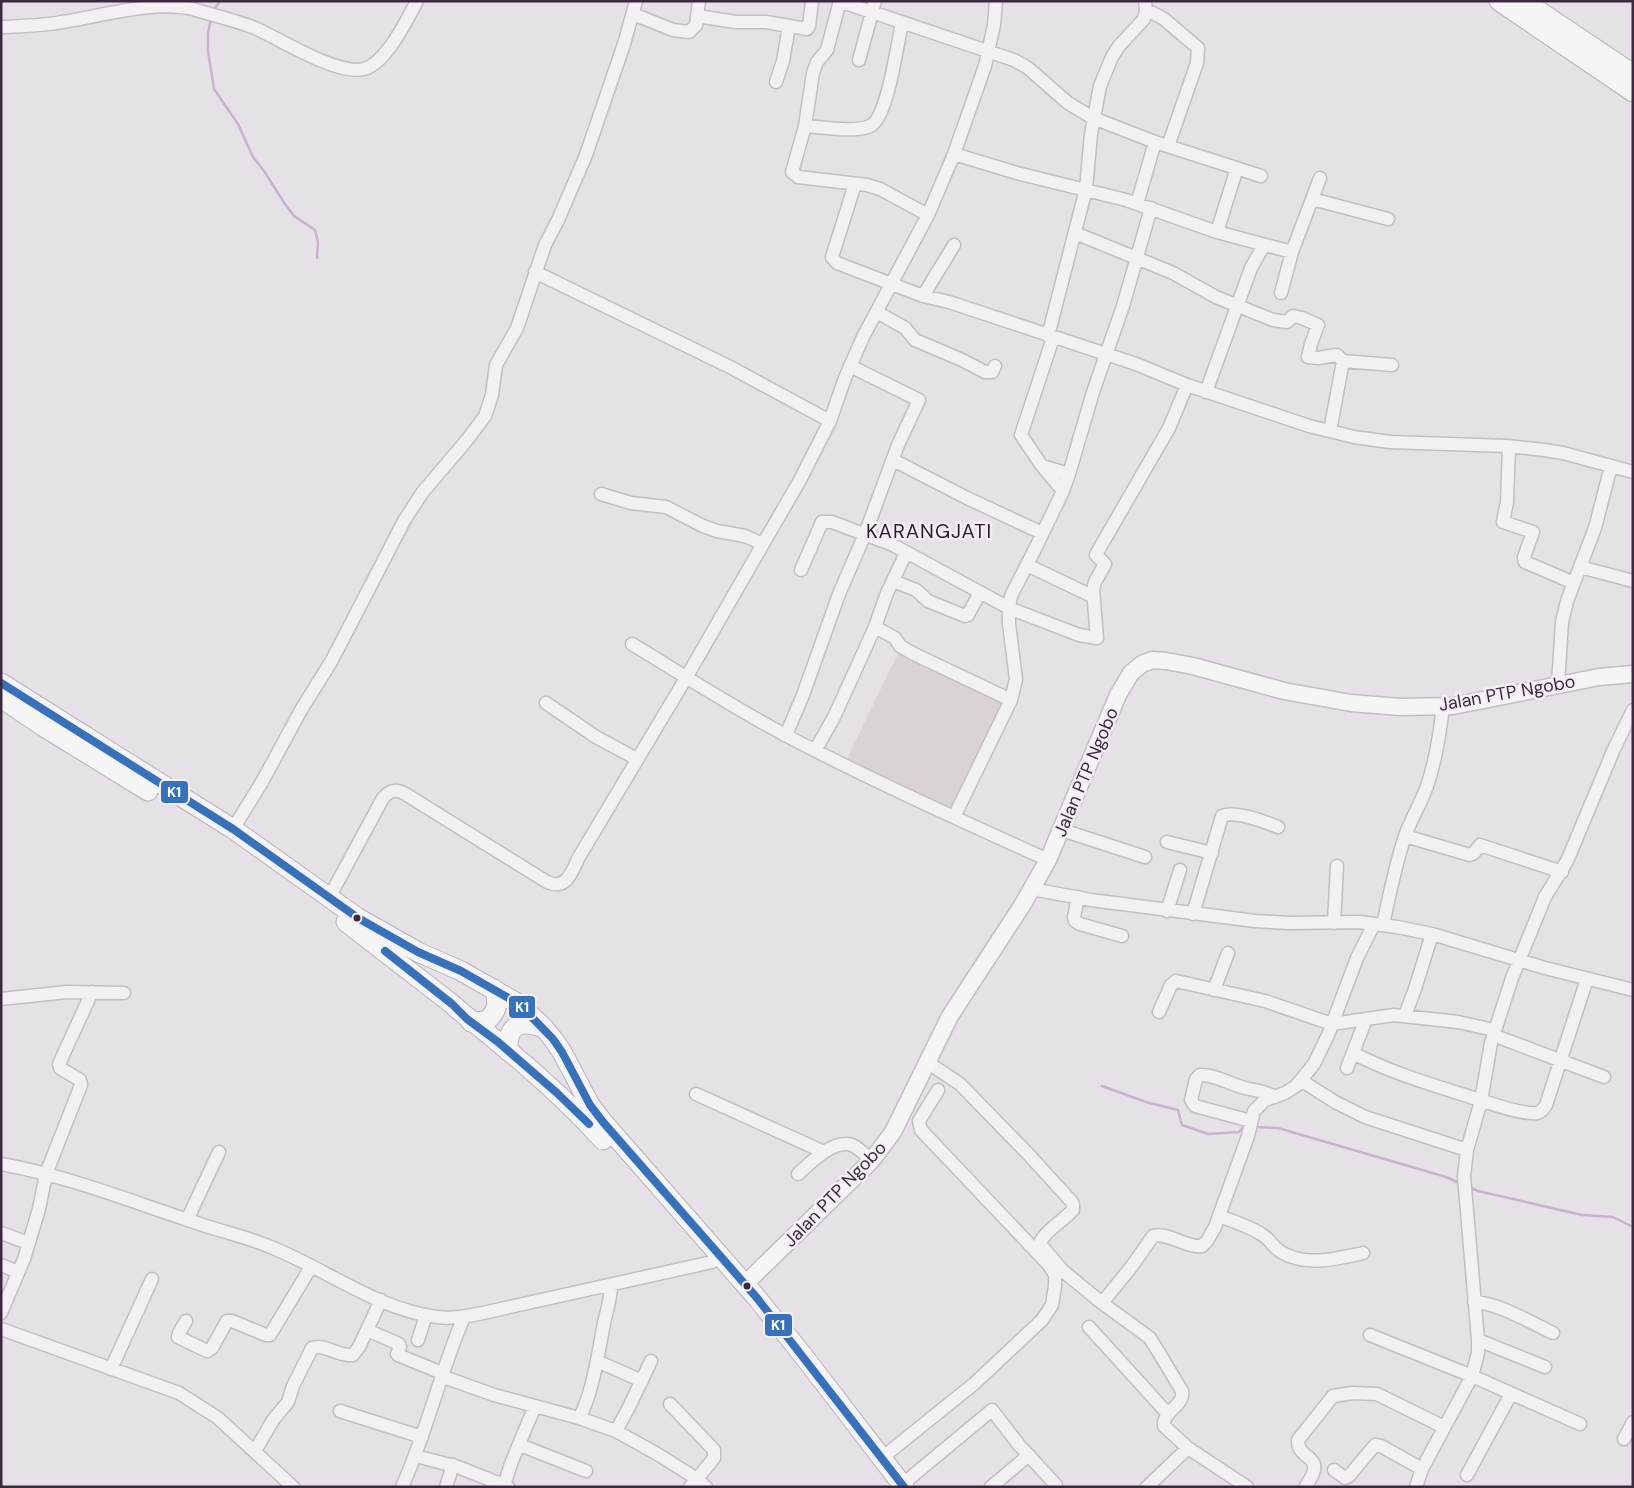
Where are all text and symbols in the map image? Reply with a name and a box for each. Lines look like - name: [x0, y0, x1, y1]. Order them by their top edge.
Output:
- district label: KARANGJATI: [866, 518, 992, 544]
- street label: Jalan PTP Ngobo: [1437, 669, 1577, 717]
- street label: Jalan PTP Ngobo: [1048, 704, 1124, 840]
- line badge: K1: [160, 780, 189, 804]
- text: K1: [167, 783, 181, 801]
- unlabelled marker: [352, 913, 362, 923]
- line badge: K1: [508, 995, 536, 1019]
- text: K1: [515, 998, 529, 1016]
- street label: Jalan PTP Ngobo: [778, 1136, 892, 1252]
- unlabelled marker: [742, 1281, 752, 1291]
- line badge: K1: [764, 1313, 793, 1337]
- text: K1: [771, 1316, 785, 1334]

